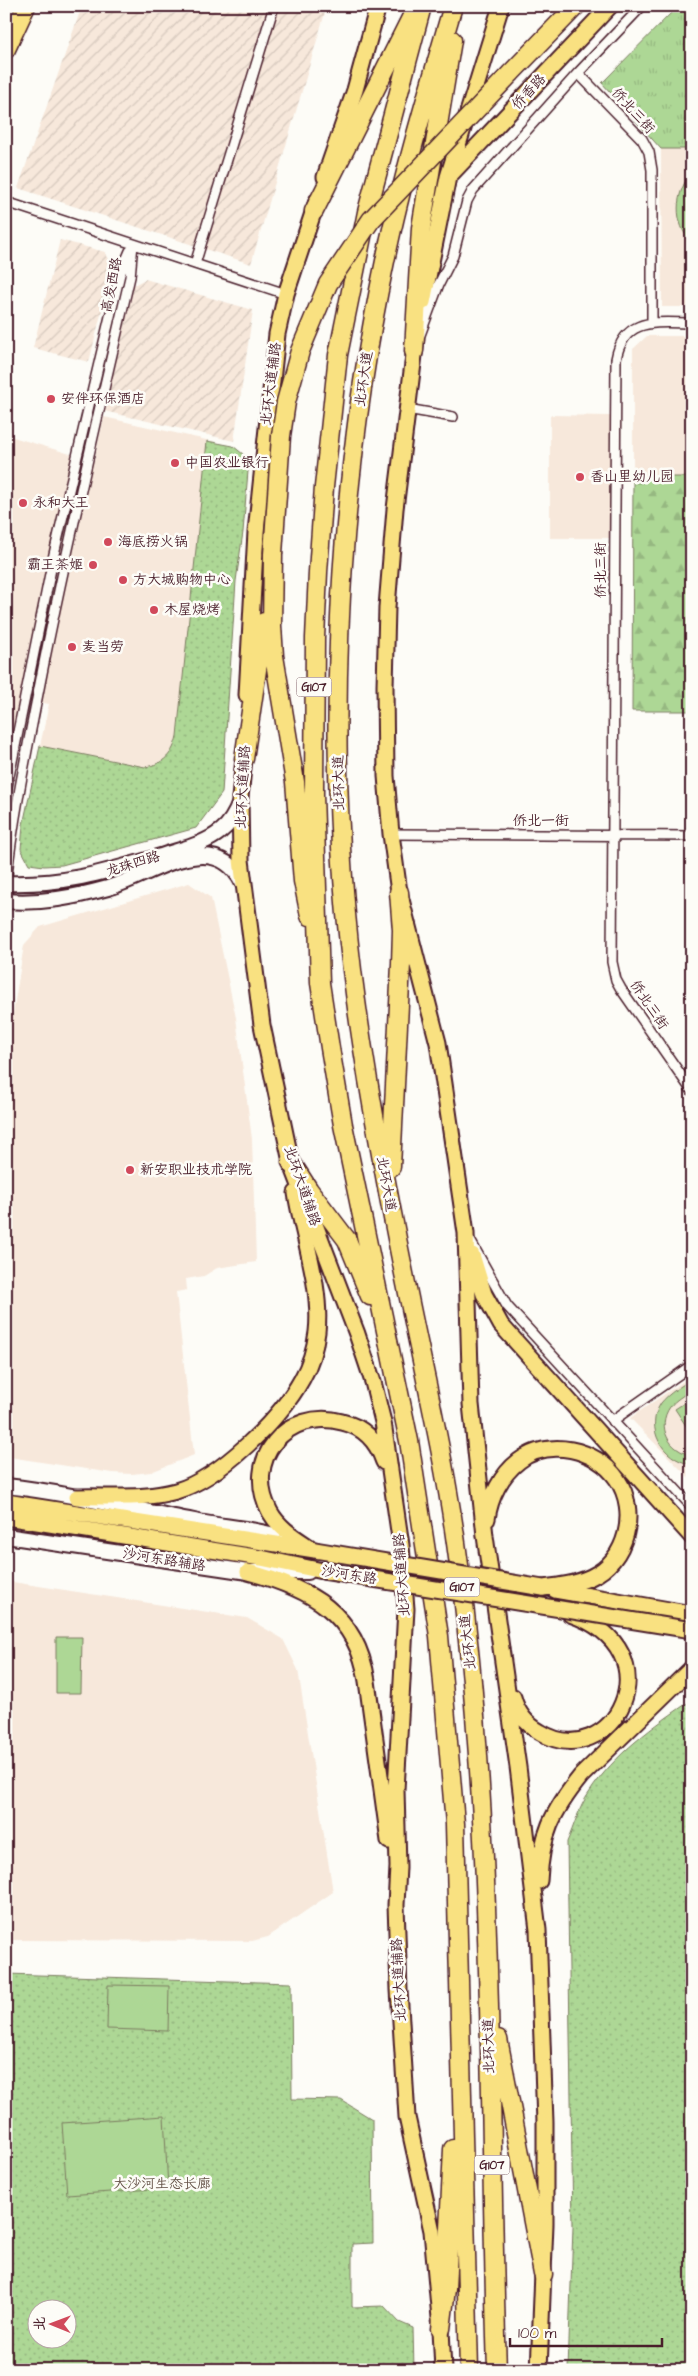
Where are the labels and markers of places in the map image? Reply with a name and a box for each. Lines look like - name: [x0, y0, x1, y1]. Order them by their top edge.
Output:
- place label: 安伴环保酒店: [61, 389, 145, 409]
- marker: 安伴环保酒店: [45, 393, 57, 405]
- place label: 中国农业银行: [185, 453, 269, 473]
- marker: 中国农业银行: [169, 457, 181, 469]
- place label: 香山里幼儿园: [590, 467, 674, 487]
- marker: 香山里幼儿园: [574, 471, 586, 483]
- place label: 永和大王: [33, 493, 89, 513]
- marker: 永和大王: [17, 497, 29, 509]
- place label: 海底捞火锅: [118, 532, 188, 552]
- marker: 海底捞火锅: [102, 536, 114, 548]
- place label: 霸王茶姬: [27, 555, 83, 575]
- marker: 霸王茶姬: [87, 559, 99, 571]
- place label: 方大城购物中心: [133, 570, 231, 590]
- marker: 方大城购物中心: [117, 574, 129, 586]
- place label: 木屋烧烤: [164, 600, 220, 620]
- marker: 木屋烧烤: [148, 604, 160, 616]
- place label: 麦当劳: [82, 637, 124, 657]
- marker: 麦当劳: [66, 641, 78, 653]
- place label: 新安职业技术学院: [140, 1160, 252, 1180]
- marker: 新安职业技术学院: [124, 1164, 136, 1176]

